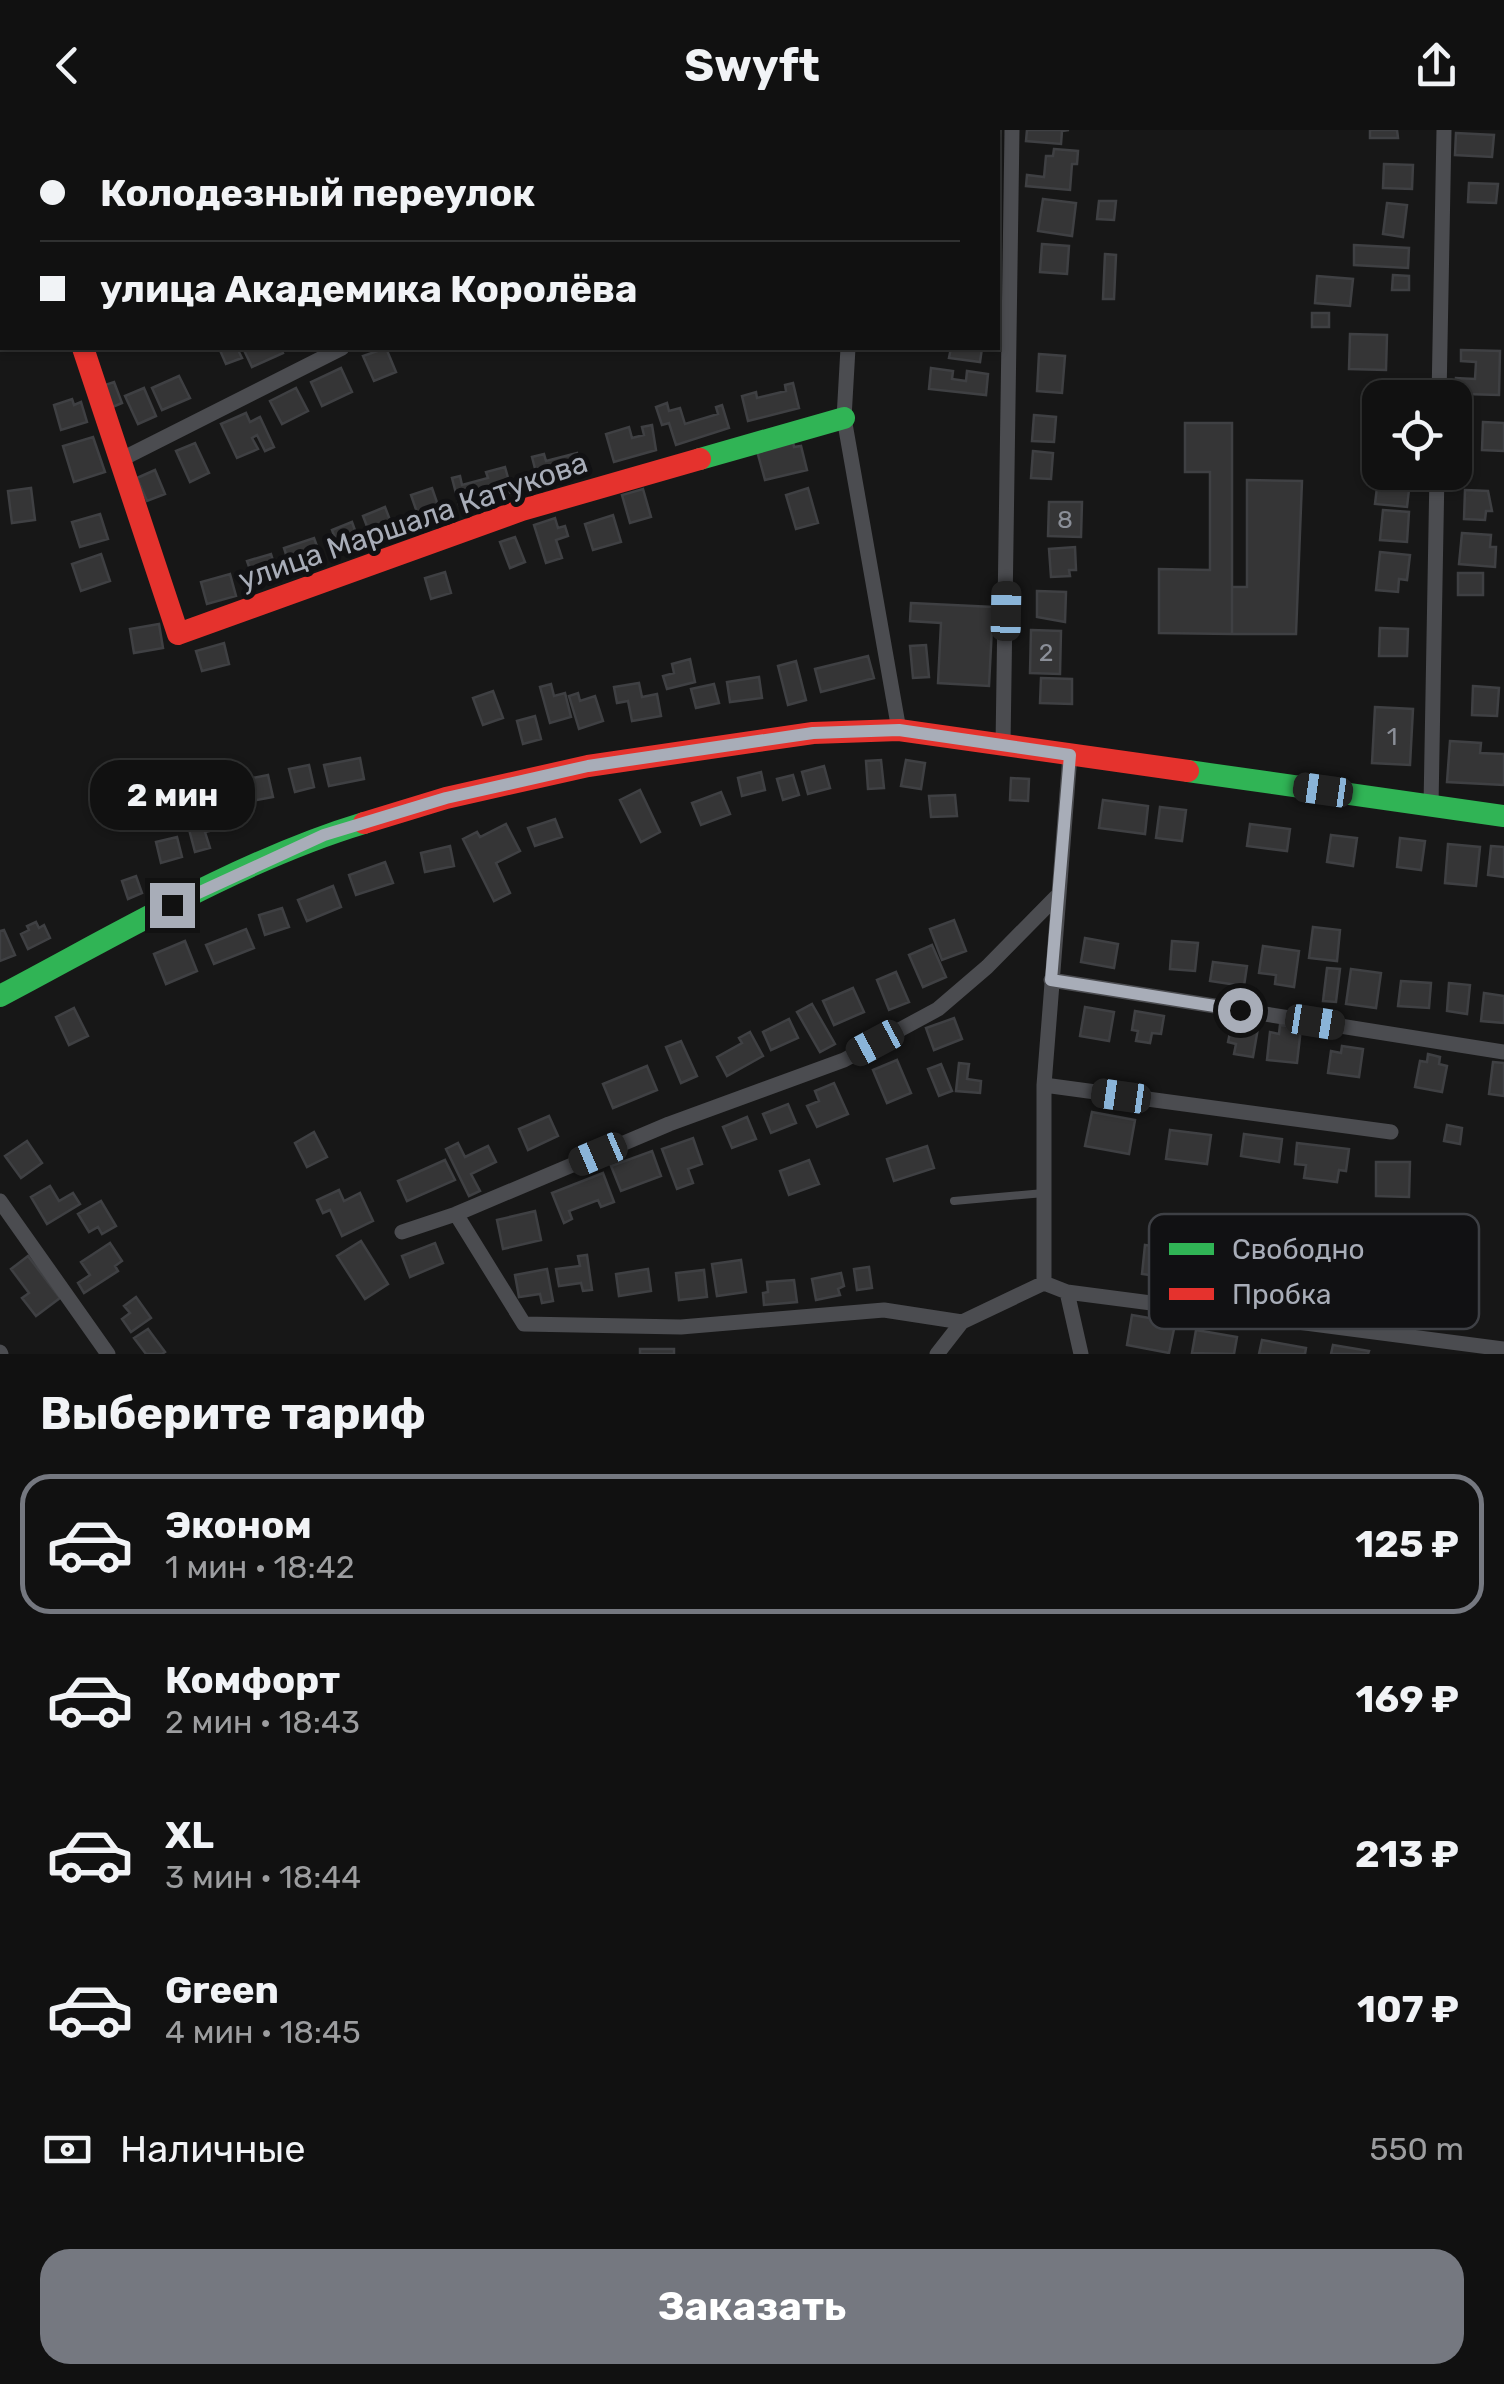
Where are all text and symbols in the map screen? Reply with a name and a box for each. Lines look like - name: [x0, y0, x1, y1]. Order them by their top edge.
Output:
- icon: back: [40, 38, 95, 93]
- icon: share: [1409, 38, 1464, 93]
- text: Swyft: [684, 39, 820, 92]
- text: Колодезный переулок: [100, 170, 535, 216]
- text: улица Академика Королёва: [100, 266, 638, 312]
- map controls: [1362, 380, 1472, 490]
- button: locate: [1362, 380, 1472, 490]
- street label: улица Маршала Катукова: [234, 444, 592, 598]
- house number: 8: [1057, 505, 1073, 534]
- car: [990, 581, 1022, 641]
- house number: 2: [1039, 638, 1053, 667]
- house number: 1: [1387, 722, 1397, 751]
- callout: 2 мин: [90, 760, 254, 830]
- car: [1291, 771, 1355, 809]
- text: 2 мин: [127, 776, 218, 814]
- route end: [150, 883, 195, 928]
- route start: [1218, 988, 1263, 1033]
- car: [1283, 1002, 1347, 1042]
- car: [841, 1016, 909, 1070]
- car: [1089, 1077, 1153, 1115]
- car: [565, 1128, 631, 1180]
- legend: [1149, 1214, 1479, 1329]
- text: Свободно: [1232, 1233, 1365, 1266]
- text: Пробка: [1232, 1278, 1332, 1311]
- text: Выберите тариф: [40, 1387, 426, 1440]
- icon: car: [45, 1499, 135, 1589]
- text: Эконом: [165, 1502, 312, 1548]
- text: 125 ₽: [1355, 1521, 1459, 1567]
- text: 1 мин · 18:42: [165, 1548, 354, 1586]
- icon: car: [45, 1654, 135, 1744]
- text: Комфорт: [165, 1657, 340, 1703]
- text: 169 ₽: [1356, 1676, 1459, 1722]
- text: 2 мин · 18:43: [165, 1703, 360, 1741]
- icon: car: [45, 1809, 135, 1899]
- text: XL: [165, 1812, 214, 1858]
- text: 213 ₽: [1355, 1831, 1459, 1877]
- text: 3 мин · 18:44: [165, 1858, 361, 1896]
- icon: car: [45, 1964, 135, 2054]
- text: Green: [165, 1967, 279, 2013]
- text: 107 ₽: [1357, 1986, 1459, 2032]
- text: 4 мин · 18:45: [165, 2013, 361, 2051]
- icon: cash: [40, 2122, 95, 2177]
- text: Наличные: [120, 2126, 306, 2172]
- text: 550 m: [1369, 2130, 1464, 2168]
- button: Заказать: [40, 2249, 1464, 2364]

